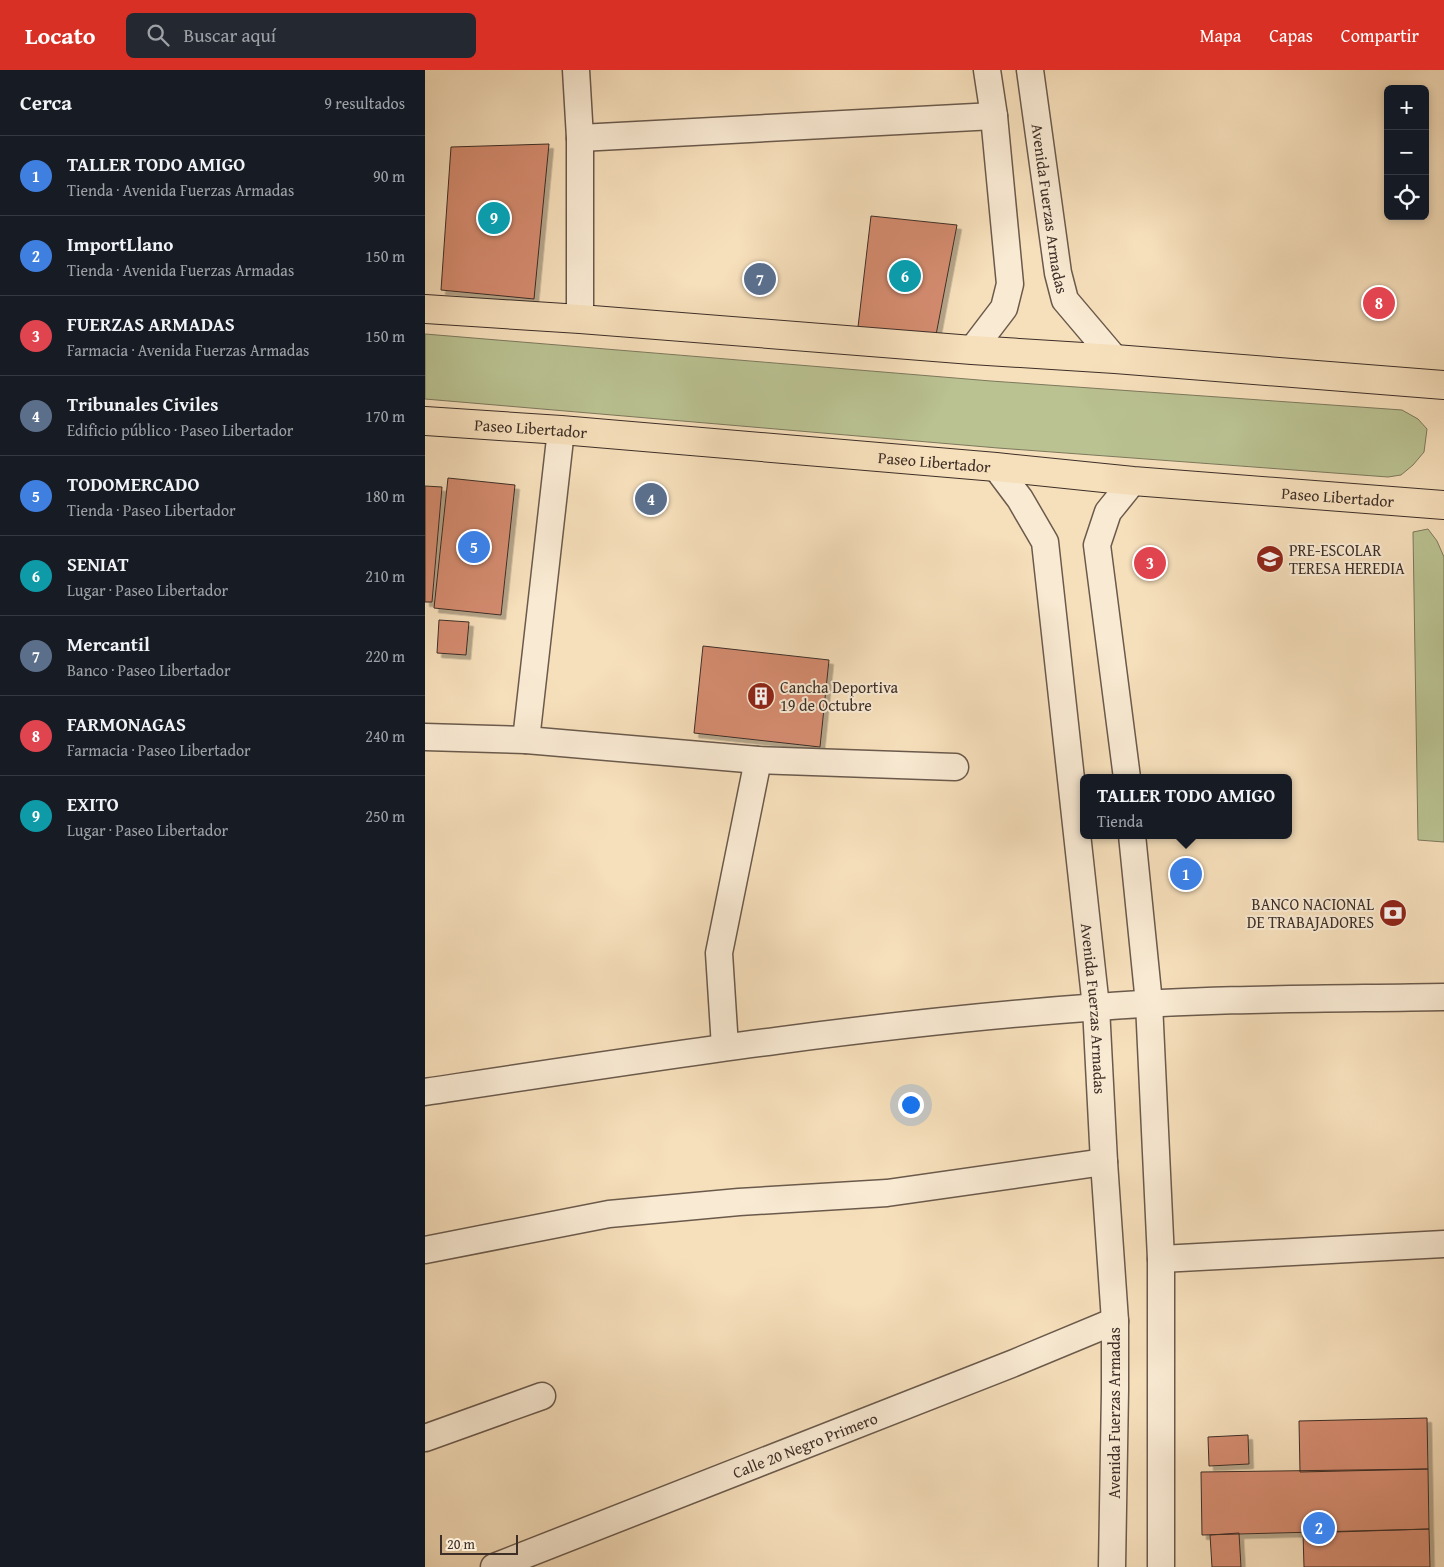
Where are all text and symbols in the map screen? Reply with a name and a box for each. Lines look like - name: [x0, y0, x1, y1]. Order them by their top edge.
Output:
- search box: [126, 13, 476, 58]
- text: Locato: [25, 18, 96, 53]
- icon: search: [144, 21, 172, 49]
- text: Buscar aquí: [184, 21, 276, 49]
- text: Mapa: [1200, 22, 1241, 49]
- text: Capas: [1269, 22, 1313, 49]
- text: Compartir: [1341, 22, 1419, 49]
- map controls: [1384, 85, 1429, 220]
- button: +: [1384, 85, 1429, 130]
- text: Cerca: [20, 87, 72, 118]
- text: 9 resultados: [324, 91, 405, 115]
- street label: Avenida Fuerzas Armadas: [1026, 122, 1075, 296]
- button: −: [1384, 130, 1429, 175]
- text: TALLER TODO AMIGO: [67, 150, 245, 178]
- text: 1: [32, 164, 40, 188]
- text: 90 m: [373, 164, 405, 188]
- button: locate: [1384, 175, 1429, 220]
- text: Tienda · Avenida Fuerzas Armadas: [67, 178, 294, 202]
- pin: 9: [478, 199, 510, 237]
- text: ImportLlano: [67, 230, 173, 258]
- text: 2: [32, 244, 40, 268]
- text: 150 m: [365, 244, 405, 268]
- pin: 6: [889, 257, 921, 295]
- text: Tienda · Avenida Fuerzas Armadas: [67, 258, 294, 282]
- pin: 7: [744, 260, 776, 298]
- pin: 8: [1363, 284, 1395, 322]
- text: FUERZAS ARMADAS: [67, 310, 235, 338]
- text: 3: [32, 324, 40, 348]
- text: 150 m: [365, 324, 405, 348]
- text: Farmacia · Avenida Fuerzas Armadas: [67, 338, 309, 362]
- text: Tribunales Civiles: [67, 390, 218, 418]
- text: 4: [32, 404, 40, 428]
- text: 170 m: [365, 404, 405, 428]
- street label: Paseo Libertador: [474, 412, 589, 444]
- text: Edificio público · Paseo Libertador: [67, 418, 293, 442]
- street label: Paseo Libertador: [877, 445, 992, 479]
- text: TODOMERCADO: [67, 470, 199, 498]
- pin: 4: [635, 480, 667, 518]
- street label: Paseo Libertador: [1281, 480, 1395, 513]
- text: 5: [32, 484, 40, 508]
- text: 180 m: [365, 484, 405, 508]
- text: Tienda · Paseo Libertador: [67, 498, 236, 522]
- pin: 5: [458, 528, 490, 566]
- place label: PRE-ESCOLAR TERESA HEREDIA: [1289, 538, 1405, 580]
- pin: 3: [1134, 544, 1166, 582]
- school or university icon: PRE-ESCOLAR TERESA HEREDIA: [1255, 544, 1285, 574]
- text: SENIAT: [67, 550, 129, 578]
- text: 6: [32, 564, 40, 588]
- text: 210 m: [365, 564, 405, 588]
- text: Lugar · Paseo Libertador: [67, 578, 228, 602]
- text: Mercantil: [67, 630, 150, 658]
- text: 7: [32, 644, 40, 668]
- text: 220 m: [365, 644, 405, 668]
- text: Banco · Paseo Libertador: [67, 658, 230, 682]
- place label: Cancha Deportiva 19 de Octubre: [780, 675, 899, 717]
- building icon: Cancha Deportiva 19 de Octubre: [746, 681, 776, 711]
- text: FARMONAGAS: [67, 710, 186, 738]
- text: 8: [32, 724, 40, 748]
- text: 240 m: [365, 724, 405, 748]
- text: Farmacia · Paseo Libertador: [67, 738, 251, 762]
- popup: [1080, 774, 1292, 839]
- text: TALLER TODO AMIGO: [1097, 781, 1275, 809]
- text: EXITO: [67, 790, 119, 818]
- text: 9: [32, 804, 40, 828]
- text: 250 m: [365, 804, 405, 828]
- text: Tienda: [1097, 809, 1143, 833]
- text: Lugar · Paseo Libertador: [67, 818, 228, 842]
- pin: 1: [1170, 855, 1202, 893]
- place label: BANCO NACIONAL DE TRABAJADORES: [1247, 892, 1374, 934]
- bank icon: BANCO NACIONAL DE TRABAJADORES: [1378, 898, 1408, 928]
- street label: Avenida Fuerzas Armadas: [1075, 922, 1112, 1095]
- your location: [898, 1092, 924, 1118]
- street label: Avenida Fuerzas Armadas: [1102, 1327, 1126, 1499]
- street label: Calle 20 Negro Primero: [729, 1406, 881, 1484]
- pin: 2: [1303, 1509, 1335, 1547]
- scale bar: [440, 1532, 517, 1555]
- text: 20 m: [447, 1534, 475, 1554]

